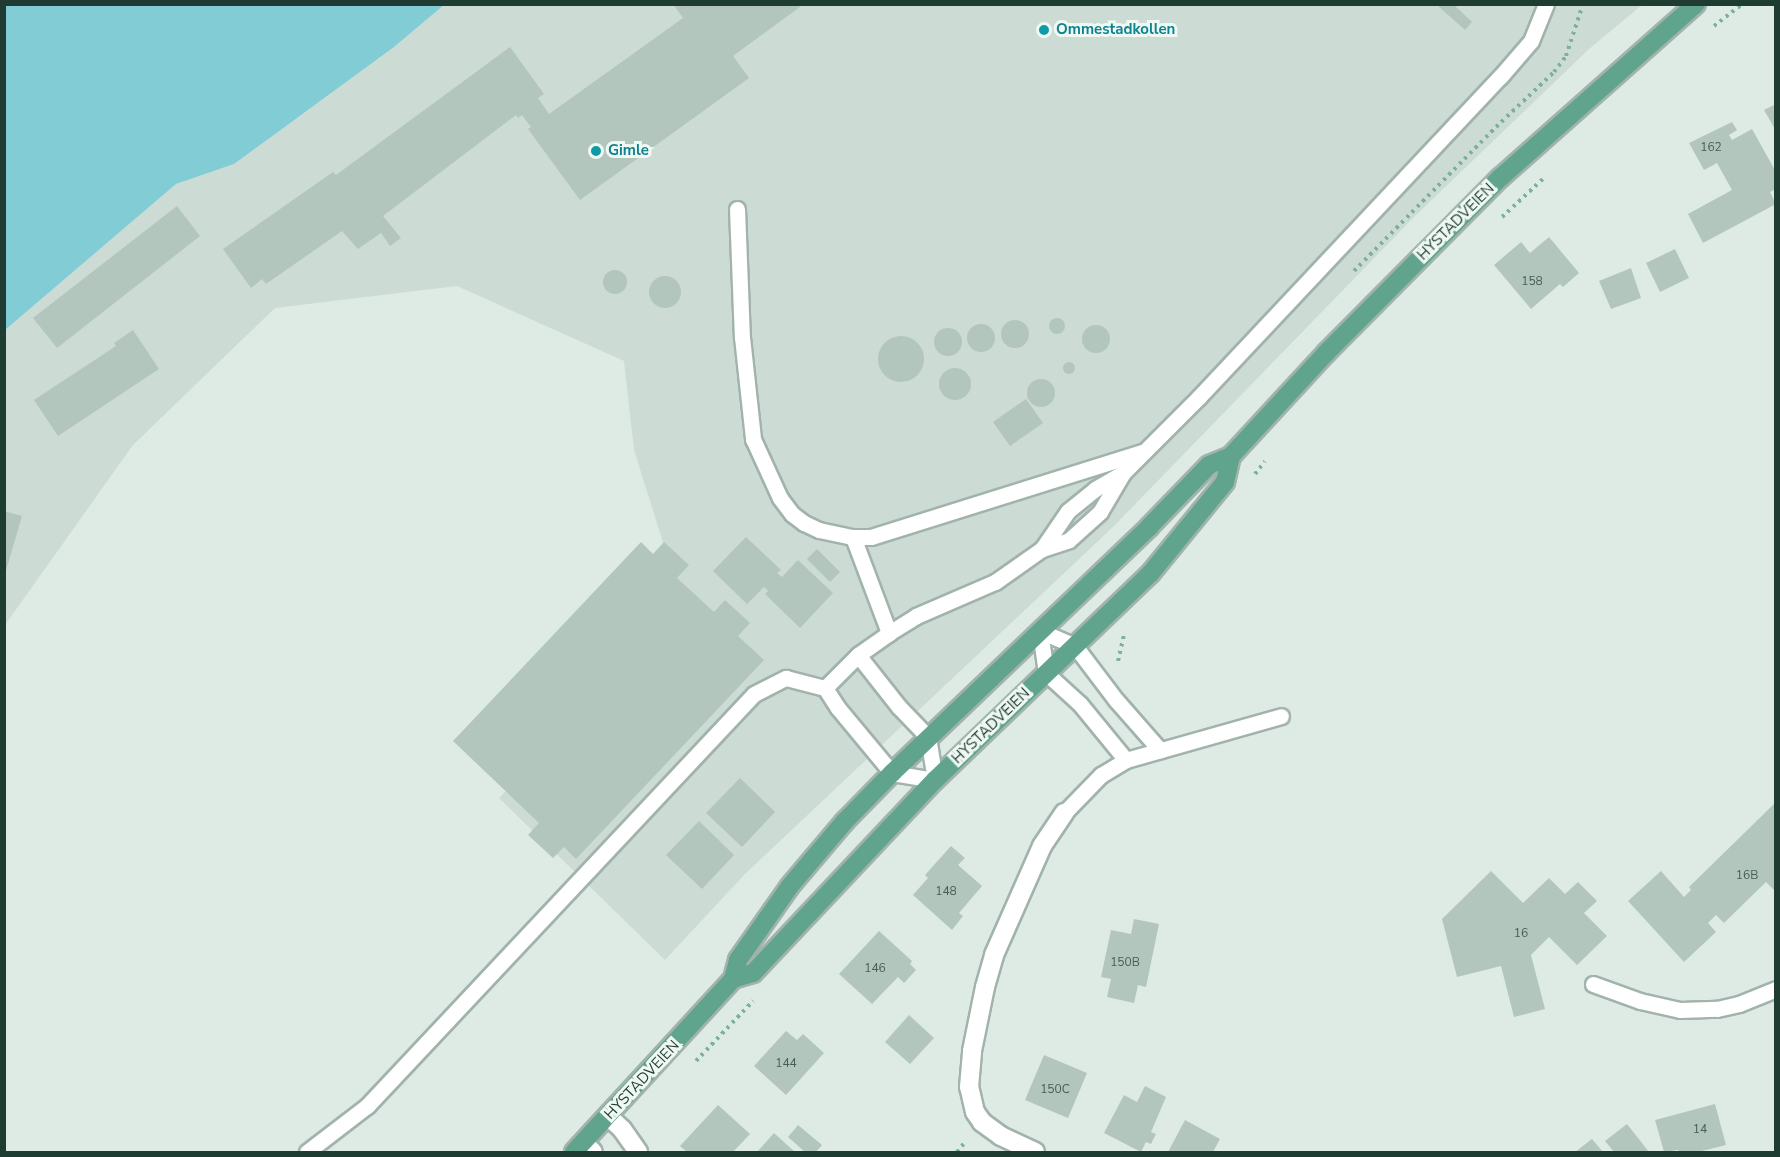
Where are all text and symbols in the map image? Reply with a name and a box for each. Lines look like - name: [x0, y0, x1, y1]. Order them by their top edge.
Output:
- place label: Ommestadkollen: [1056, 21, 1175, 39]
- marker: Ommestadkollen: [1037, 23, 1051, 37]
- house number: 162: [1700, 141, 1722, 155]
- place label: Gimle: [608, 142, 649, 160]
- marker: Gimle: [589, 144, 603, 158]
- street label: HYSTADVEIEN: [1414, 180, 1498, 264]
- house number: 158: [1521, 275, 1543, 289]
- street label: HYSTADVEIEN: [948, 684, 1034, 768]
- house number: 16B: [1736, 869, 1758, 883]
- house number: 148: [935, 885, 957, 899]
- house number: 16: [1514, 927, 1528, 941]
- house number: 150B: [1110, 956, 1140, 970]
- house number: 146: [864, 962, 886, 976]
- street label: HYSTADVEIEN: [601, 1037, 683, 1123]
- house number: 144: [775, 1057, 797, 1071]
- house number: 150C: [1040, 1083, 1070, 1097]
- house number: 14: [1693, 1123, 1707, 1137]

